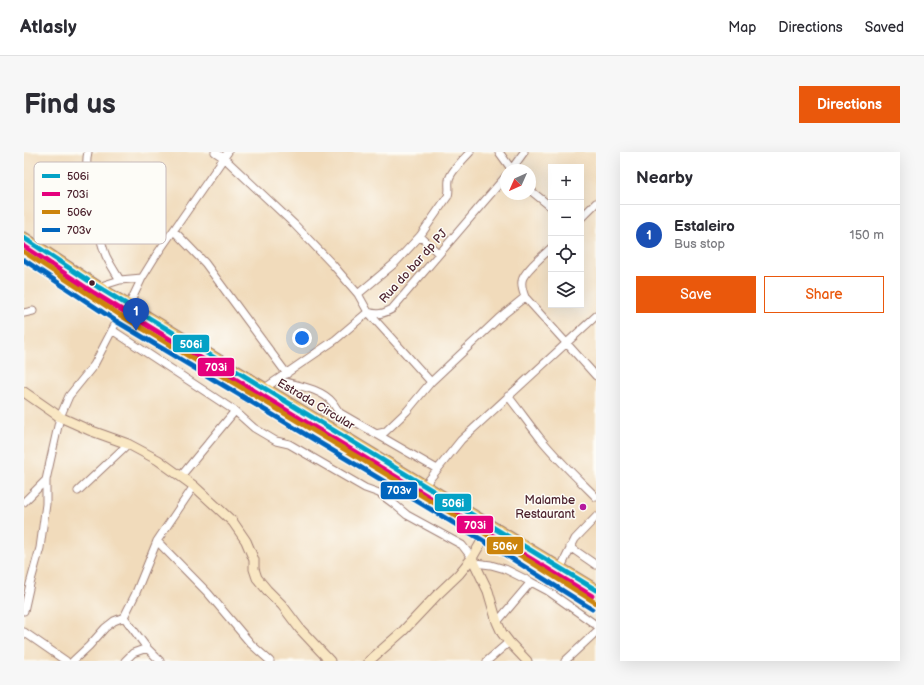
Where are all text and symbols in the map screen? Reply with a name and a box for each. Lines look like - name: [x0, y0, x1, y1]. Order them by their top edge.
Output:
- text: Atlasly: [20, 16, 77, 39]
- text: Map: [728, 19, 756, 36]
- text: Directions: [778, 19, 843, 36]
- text: Saved: [865, 19, 904, 36]
- button: Directions: [799, 86, 900, 123]
- text: Find us: [24, 88, 116, 121]
- legend: [34, 162, 166, 244]
- north arrow: [500, 164, 536, 200]
- map controls: [548, 164, 584, 308]
- button: +: [548, 164, 584, 200]
- text: Nearby: [636, 168, 693, 188]
- text: 506i: [67, 170, 89, 183]
- text: 703i: [67, 188, 88, 201]
- button: −: [548, 200, 584, 236]
- text: 506v: [67, 206, 92, 219]
- text: Estaleiro: [674, 217, 735, 236]
- text: 703v: [67, 224, 92, 237]
- street label: Rua do bar dp PJ: [376, 226, 451, 306]
- text: 1: [646, 227, 652, 243]
- text: 150 m: [850, 227, 884, 243]
- button: locate: [548, 236, 584, 272]
- text: Bus stop: [674, 236, 725, 252]
- button: layers: [548, 272, 584, 308]
- button: Save: [636, 276, 756, 313]
- button: Share: [764, 276, 884, 313]
- unlabelled marker: [87, 278, 97, 288]
- pin: 1: [123, 298, 149, 331]
- your location: [292, 328, 312, 348]
- line badge: 506i: [172, 334, 210, 353]
- text: 506i: [180, 338, 203, 351]
- line badge: 703i: [197, 357, 235, 377]
- text: 703i: [205, 361, 227, 374]
- street label: Estrada Circular: [274, 375, 358, 434]
- line badge: 703v: [380, 481, 418, 500]
- text: 703v: [387, 484, 412, 497]
- line badge: 506i: [434, 493, 472, 512]
- place label: Malambe Restaurant: [515, 493, 575, 522]
- text: 506i: [442, 497, 465, 510]
- marker: Malambe Restaurant: [578, 502, 588, 512]
- line badge: 703i: [456, 515, 494, 534]
- text: 703i: [464, 519, 486, 532]
- line badge: 506v: [486, 536, 524, 555]
- text: 506v: [492, 540, 518, 553]

